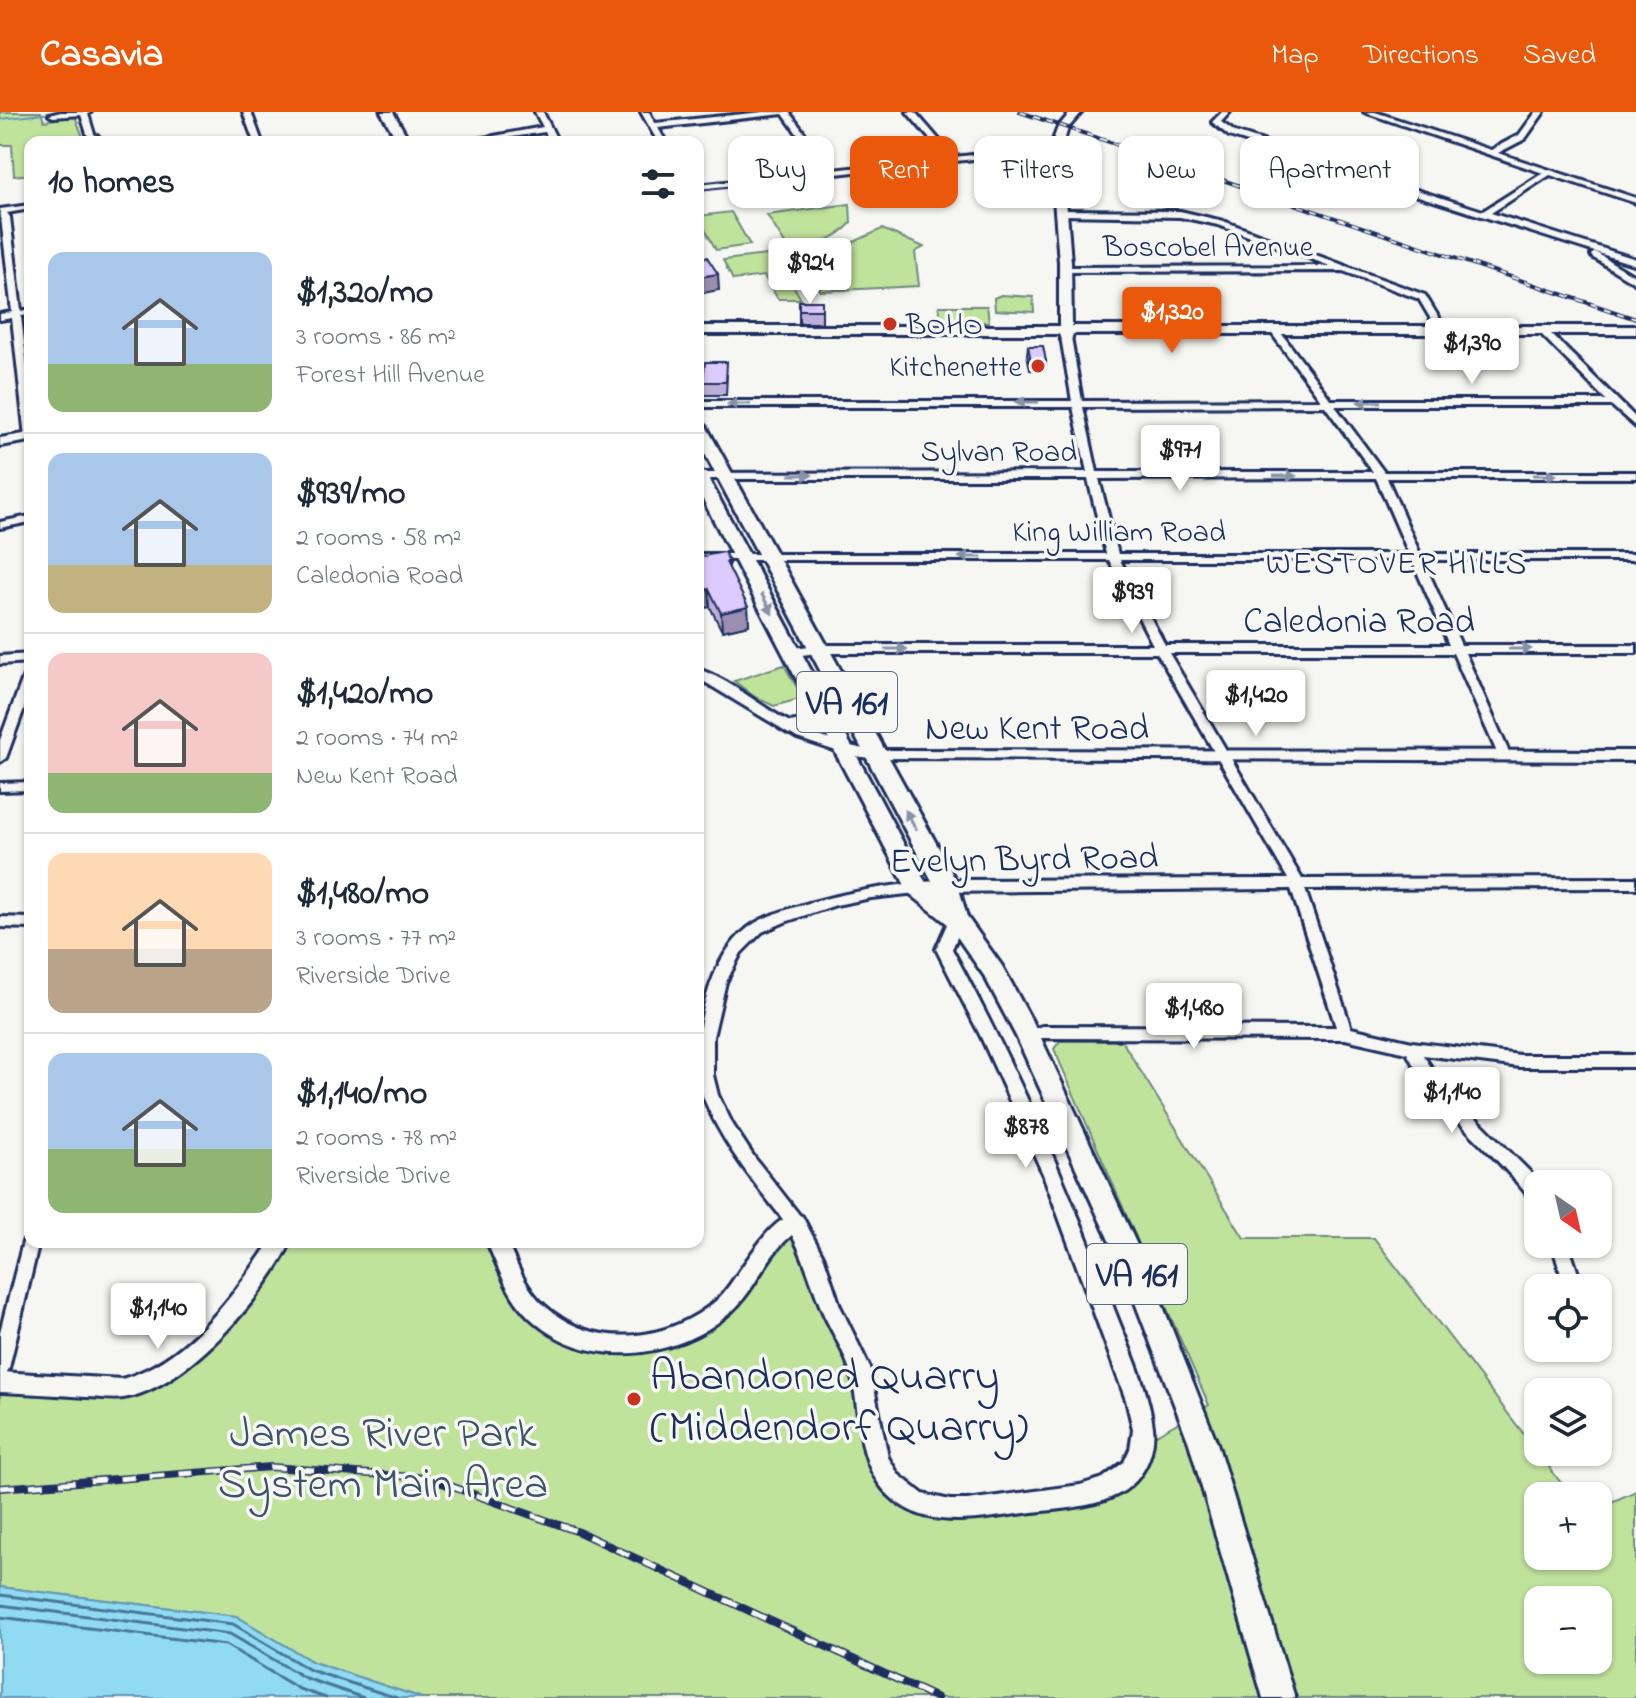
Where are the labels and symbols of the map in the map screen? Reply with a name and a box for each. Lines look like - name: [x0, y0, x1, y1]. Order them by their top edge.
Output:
- street label: Boscobel Avenue: [1102, 227, 1314, 271]
- pin: $924: [763, 238, 857, 306]
- pin: $1,320: [1107, 287, 1237, 355]
- place label: BOHO: [905, 305, 983, 349]
- marker: BOHO: [881, 315, 899, 333]
- pin: $1,390: [1407, 318, 1537, 386]
- place label: Kitchenette: [889, 347, 1023, 391]
- marker: Kitchenette: [1029, 357, 1047, 375]
- one-way arrow: [1014, 396, 1039, 408]
- one-way arrow: [1356, 396, 1381, 408]
- one-way arrow: [726, 398, 751, 410]
- pin: $971: [1133, 425, 1227, 493]
- street label: Sylvan Road: [921, 432, 1077, 476]
- one-way arrow: [789, 469, 814, 481]
- one-way arrow: [1533, 469, 1558, 481]
- one-way arrow: [1273, 470, 1298, 482]
- street label: King William Road: [1012, 512, 1226, 556]
- district label: WESTOVER HILLS: [1266, 542, 1528, 589]
- one-way arrow: [957, 551, 982, 563]
- pin: $939: [1085, 567, 1179, 635]
- one-way arrow: [760, 593, 774, 615]
- street label: Caledonia Road: [1243, 597, 1475, 650]
- one-way arrow: [884, 643, 909, 655]
- one-way arrow: [1508, 643, 1533, 655]
- pin: $1,420: [1191, 670, 1321, 738]
- road number: VA 161: [797, 672, 897, 732]
- street label: New Kent Road: [925, 704, 1149, 757]
- one-way arrow: [905, 809, 919, 831]
- street label: Evelyn Byrd Road: [889, 833, 1159, 890]
- pin: $1,480: [1129, 983, 1259, 1051]
- pin: $1,140: [1387, 1067, 1517, 1135]
- pin: $878: [979, 1102, 1073, 1170]
- north arrow: [1524, 1170, 1612, 1258]
- road number: VA 161: [1087, 1244, 1187, 1304]
- pin: $1,140: [93, 1283, 223, 1351]
- place label: Abandoned Quarry (Middendorf Quarry): [650, 1346, 1029, 1461]
- marker: Abandoned Quarry (Middendorf Quarry): [625, 1390, 643, 1408]
- park label: James River Park System Main Area: [218, 1403, 548, 1518]

